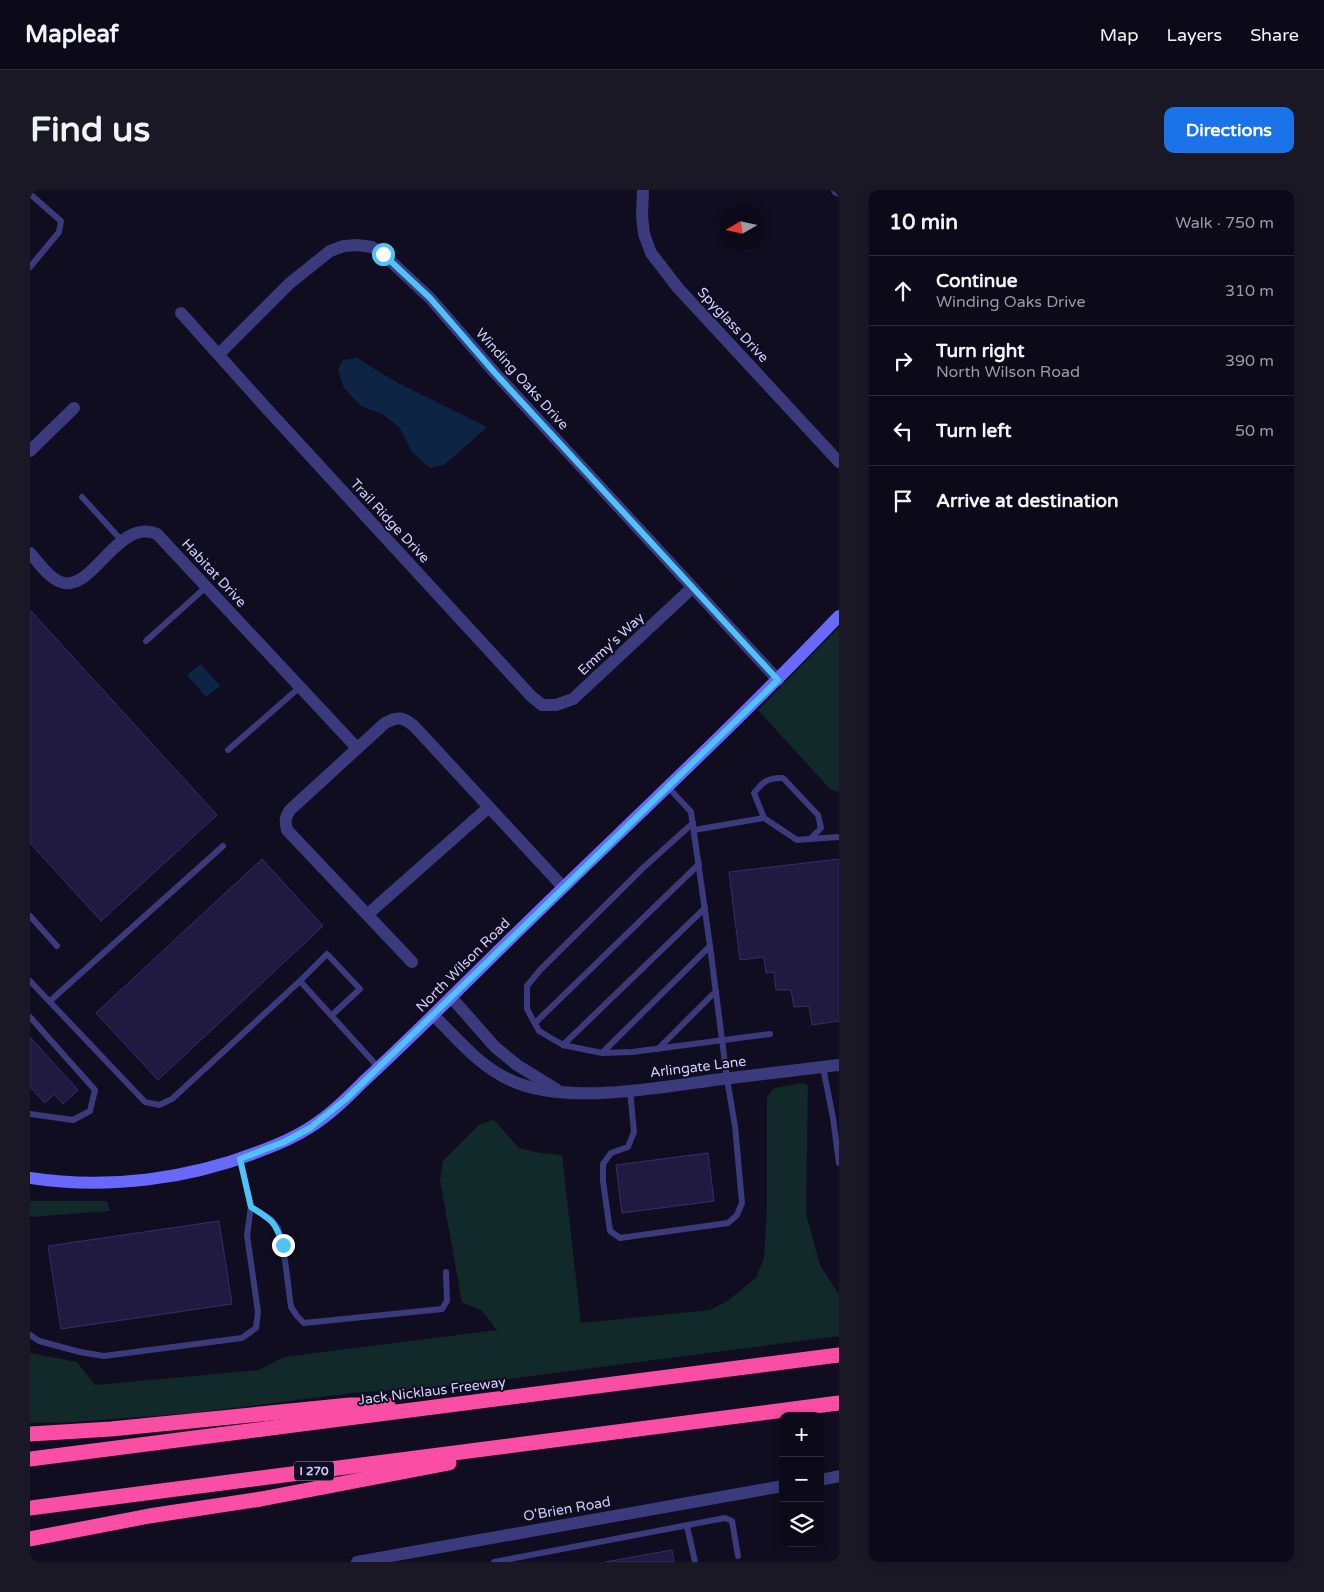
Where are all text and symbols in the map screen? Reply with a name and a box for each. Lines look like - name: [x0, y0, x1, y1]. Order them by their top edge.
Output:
- text: Mapleaf: [25, 20, 119, 49]
- text: Map: [1100, 24, 1139, 46]
- text: Layers: [1167, 24, 1222, 46]
- text: Share: [1250, 24, 1299, 46]
- button: Directions: [1164, 107, 1294, 153]
- text: Find us: [30, 109, 150, 151]
- north arrow: [719, 205, 764, 250]
- text: 10 min: [889, 210, 958, 235]
- text: Walk · 750 m: [1175, 213, 1274, 233]
- route start: [372, 243, 395, 266]
- text: Continue: [936, 270, 1018, 292]
- icon: ahead: [889, 277, 917, 305]
- text: 310 m: [1225, 281, 1274, 301]
- street label: Spyglass Drive: [694, 284, 772, 366]
- text: Winding Oaks Drive: [936, 292, 1086, 312]
- street label: Winding Oaks Drive: [472, 325, 572, 433]
- text: Turn right: [936, 340, 1024, 362]
- icon: right: [889, 347, 917, 375]
- text: 390 m: [1225, 351, 1274, 371]
- text: North Wilson Road: [936, 362, 1080, 382]
- icon: left: [889, 417, 917, 445]
- text: Turn left: [936, 420, 1012, 442]
- text: 50 m: [1235, 421, 1274, 441]
- street label: Trail Ridge Drive: [347, 475, 433, 567]
- icon: arrive: [889, 487, 917, 515]
- text: Arrive at destination: [936, 490, 1119, 512]
- street label: Habitat Drive: [178, 535, 250, 611]
- street label: Emmy's Way: [574, 609, 648, 679]
- street label: North Wilson Road: [412, 914, 514, 1016]
- street label: Arlingate Lane: [649, 1053, 747, 1081]
- route end: [272, 1234, 295, 1257]
- street label: Jack Nicklaus Freeway: [357, 1373, 507, 1408]
- map controls: [779, 1412, 824, 1547]
- button: +: [779, 1412, 824, 1457]
- button: −: [779, 1457, 824, 1502]
- road number: I 270: [294, 1462, 334, 1480]
- street label: O'Brien Road: [522, 1493, 612, 1525]
- button: layers: [779, 1502, 824, 1547]

